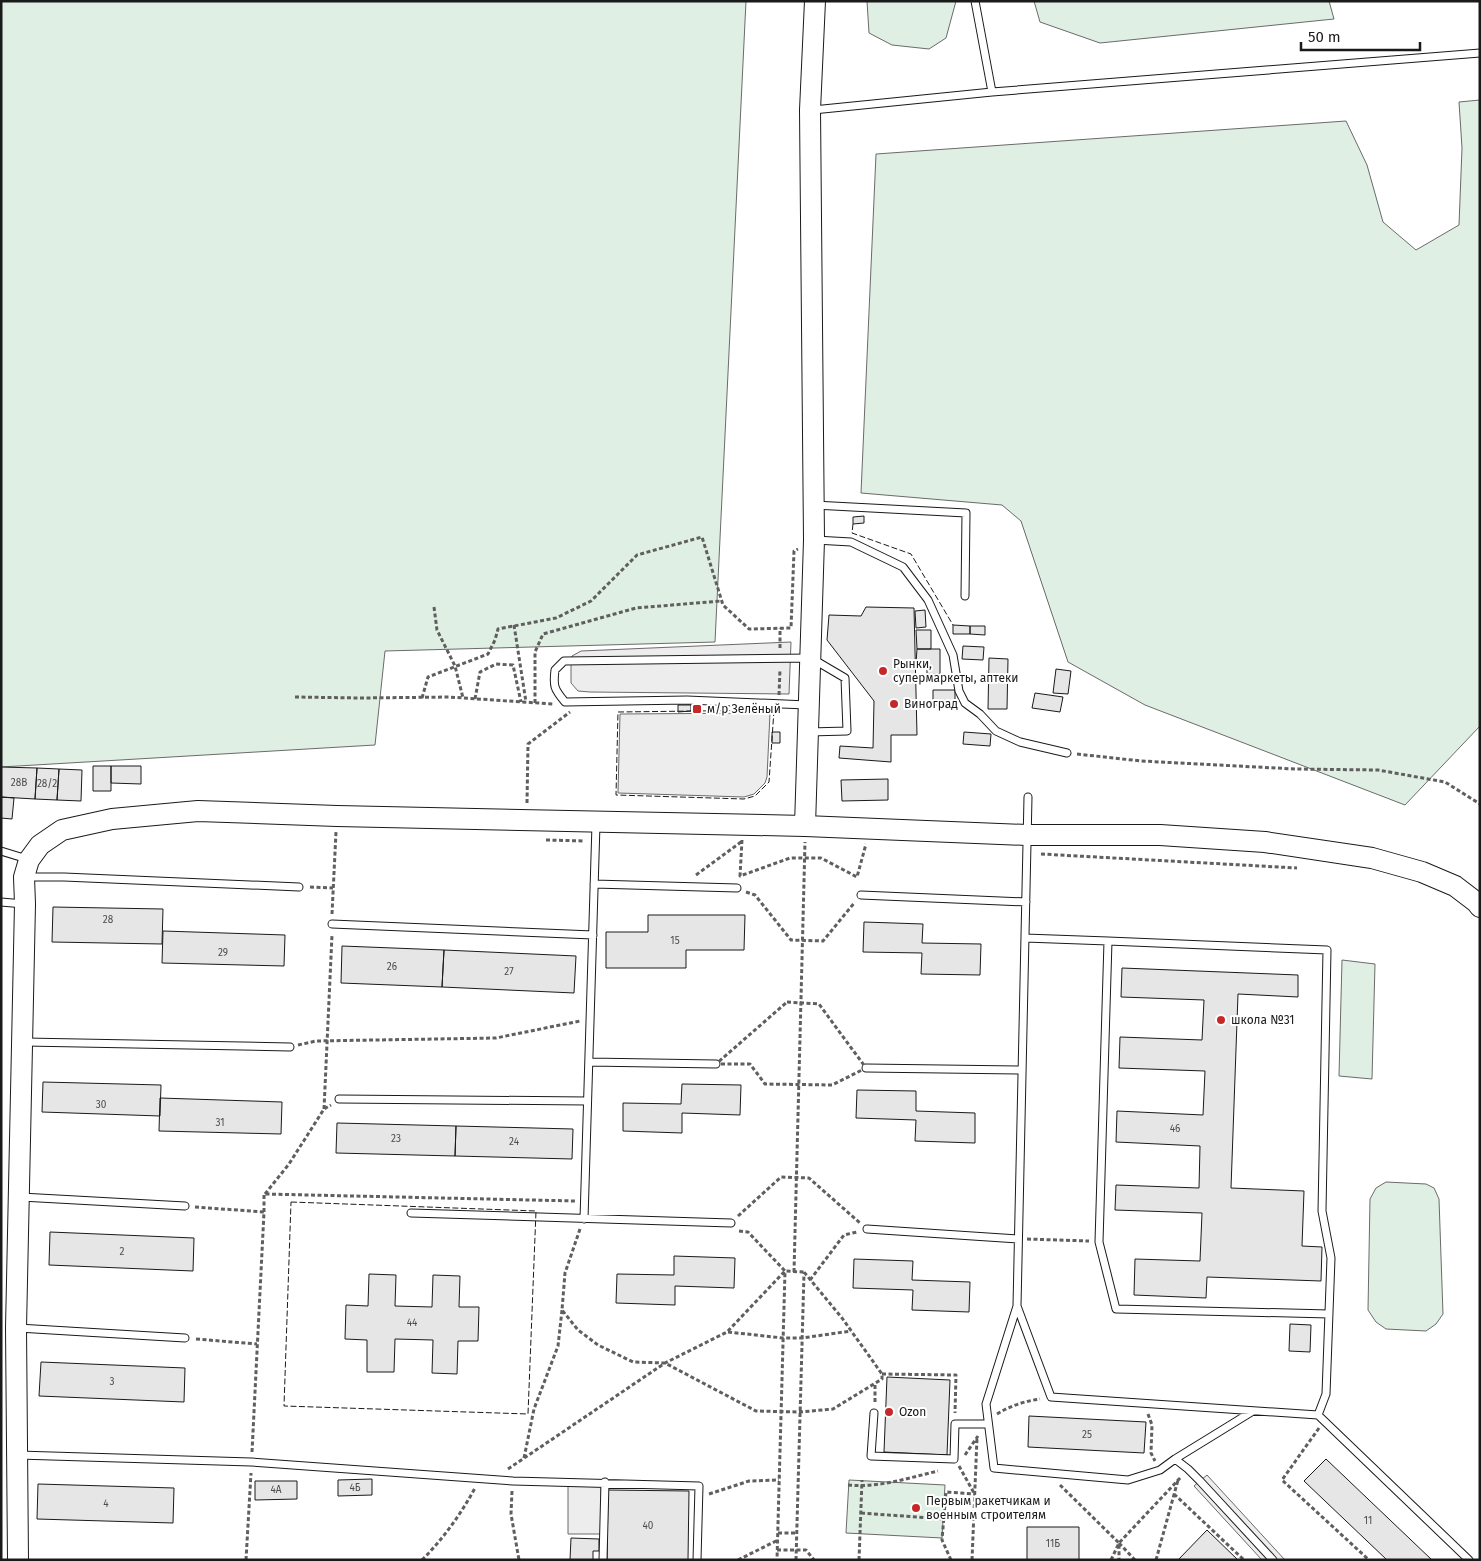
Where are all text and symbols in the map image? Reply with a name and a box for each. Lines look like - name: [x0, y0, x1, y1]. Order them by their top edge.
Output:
- scale bar: [1301, 20, 1420, 52]
- text: 50 m: [1308, 28, 1341, 46]
- place label: Рынки, супермаркеты, аптеки: [893, 657, 1018, 685]
- marker: Рынки, супермаркеты, аптеки: [877, 665, 889, 677]
- place label: Виноград: [904, 697, 958, 711]
- marker: Виноград: [888, 698, 900, 710]
- place label: м/р Зелёный: [707, 702, 781, 716]
- marker: м/р Зелёный: [691, 703, 703, 715]
- house number: 28В: [11, 777, 27, 789]
- house number: 28/2: [37, 778, 57, 790]
- house number: 28: [103, 914, 114, 926]
- house number: 15: [670, 935, 680, 947]
- house number: 29: [218, 947, 228, 959]
- house number: 26: [387, 961, 397, 973]
- house number: 27: [504, 966, 514, 978]
- place label: школа №31: [1231, 1013, 1295, 1027]
- marker: школа №31: [1215, 1014, 1227, 1026]
- house number: 30: [96, 1099, 107, 1111]
- house number: 31: [215, 1117, 225, 1129]
- house number: 46: [1170, 1123, 1180, 1135]
- house number: 23: [391, 1133, 401, 1145]
- house number: 24: [509, 1136, 520, 1148]
- house number: 2: [120, 1246, 125, 1258]
- house number: 44: [407, 1317, 418, 1329]
- house number: 3: [110, 1376, 115, 1388]
- place label: Ozon: [899, 1405, 926, 1419]
- marker: Ozon: [883, 1406, 895, 1418]
- house number: 25: [1082, 1429, 1092, 1441]
- house number: 4Б: [349, 1482, 361, 1494]
- house number: 4А: [270, 1484, 282, 1496]
- place label: Первым ракетчикам и военным строителям: [926, 1494, 1051, 1522]
- house number: 4: [103, 1498, 109, 1510]
- marker: Первым ракетчикам и военным строителям: [910, 1502, 922, 1514]
- house number: 11: [1364, 1515, 1372, 1527]
- house number: 40: [643, 1520, 654, 1532]
- house number: 11Б: [1046, 1538, 1060, 1550]

